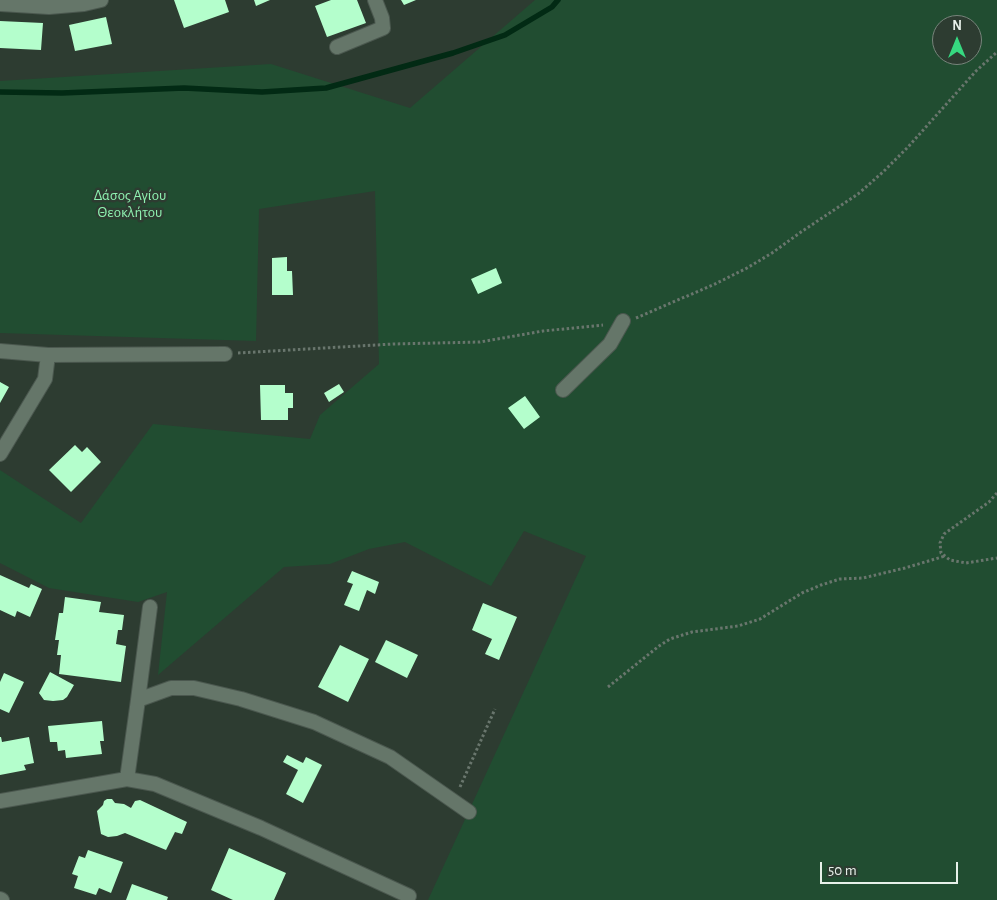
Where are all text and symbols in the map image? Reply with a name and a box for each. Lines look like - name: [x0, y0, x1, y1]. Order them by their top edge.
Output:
- north arrow: [932, 15, 982, 65]
- text: N: [952, 19, 962, 33]
- park label: Δάσος Αγίου Θεοκλήτου: [94, 186, 166, 221]
- scale bar: [822, 852, 960, 884]
- text: 50 m: [828, 863, 857, 878]

